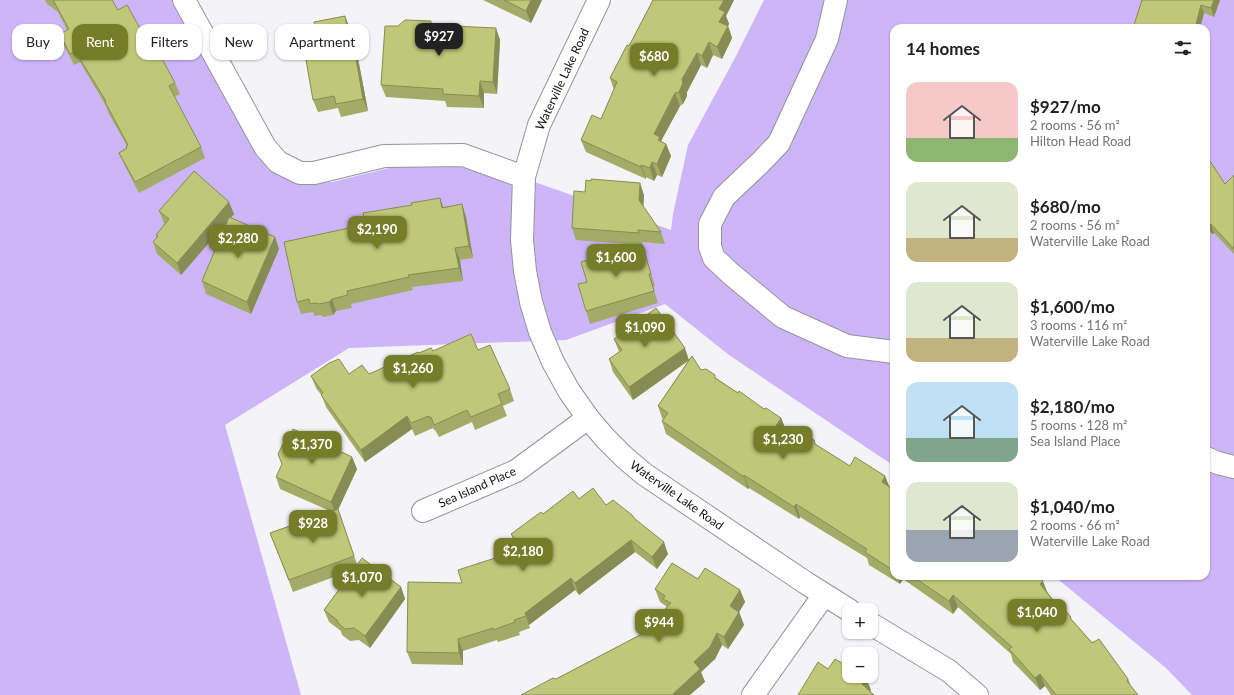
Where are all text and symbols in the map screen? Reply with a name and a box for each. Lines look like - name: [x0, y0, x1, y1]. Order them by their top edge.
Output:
- pin: $927: [415, 23, 463, 57]
- chip: Buy: [12, 24, 64, 60]
- chip: Rent: [72, 24, 128, 60]
- chip: Filters: [136, 24, 202, 60]
- chip: New: [210, 24, 267, 60]
- chip: Apartment: [275, 24, 369, 60]
- street label: Waterville Lake Road: [532, 26, 592, 132]
- text: $927: [424, 28, 454, 44]
- icon: filters: [1172, 37, 1194, 59]
- text: 14 homes: [906, 38, 980, 59]
- pin: $680: [630, 43, 678, 77]
- text: $680: [639, 48, 669, 64]
- text: $927/mo: [1030, 96, 1101, 117]
- icon: home: [938, 98, 986, 146]
- text: 2 rooms · 56 m²: [1030, 117, 1120, 133]
- text: Hilton Head Road: [1030, 133, 1131, 149]
- text: $680/mo: [1030, 196, 1101, 217]
- icon: home: [938, 198, 986, 246]
- pin: $2,190: [344, 216, 410, 250]
- text: 2 rooms · 56 m²: [1030, 217, 1120, 233]
- text: $2,190: [357, 221, 397, 237]
- pin: $2,280: [205, 225, 271, 259]
- text: $2,280: [218, 230, 258, 246]
- text: Waterville Lake Road: [1030, 233, 1150, 249]
- pin: $1,600: [583, 244, 649, 278]
- text: $1,600: [596, 249, 636, 265]
- text: $1,600/mo: [1030, 296, 1115, 317]
- icon: home: [938, 298, 986, 346]
- pin: $1,090: [612, 314, 678, 348]
- text: 3 rooms · 116 m²: [1030, 317, 1127, 333]
- text: $1,090: [625, 319, 665, 335]
- text: Waterville Lake Road: [1030, 333, 1150, 349]
- pin: $1,260: [380, 355, 446, 389]
- text: $1,260: [393, 360, 433, 376]
- text: $2,180/mo: [1030, 396, 1115, 417]
- icon: home: [938, 398, 986, 446]
- text: 5 rooms · 128 m²: [1030, 417, 1127, 433]
- pin: $1,230: [750, 426, 816, 460]
- pin: $1,370: [279, 431, 345, 465]
- text: $1,230: [763, 431, 803, 447]
- text: Sea Island Place: [1030, 433, 1120, 449]
- text: $1,370: [292, 436, 332, 452]
- street label: Waterville Lake Road: [627, 457, 727, 533]
- street label: Sea Island Place: [436, 463, 518, 511]
- text: $1,040/mo: [1030, 496, 1115, 517]
- icon: home: [938, 498, 986, 546]
- pin: $928: [289, 510, 337, 544]
- text: $928: [298, 515, 328, 531]
- text: 2 rooms · 66 m²: [1030, 517, 1120, 533]
- text: Waterville Lake Road: [1030, 533, 1150, 549]
- pin: $2,180: [490, 538, 556, 572]
- text: $2,180: [503, 543, 543, 559]
- pin: $1,070: [329, 564, 395, 598]
- text: $1,070: [342, 569, 382, 585]
- pin: $1,040: [1004, 599, 1070, 633]
- map controls: [842, 603, 878, 683]
- button: +: [842, 603, 878, 639]
- text: $1,040: [1017, 604, 1057, 620]
- pin: $944: [635, 609, 683, 643]
- text: $944: [644, 614, 674, 630]
- button: −: [842, 647, 878, 683]

